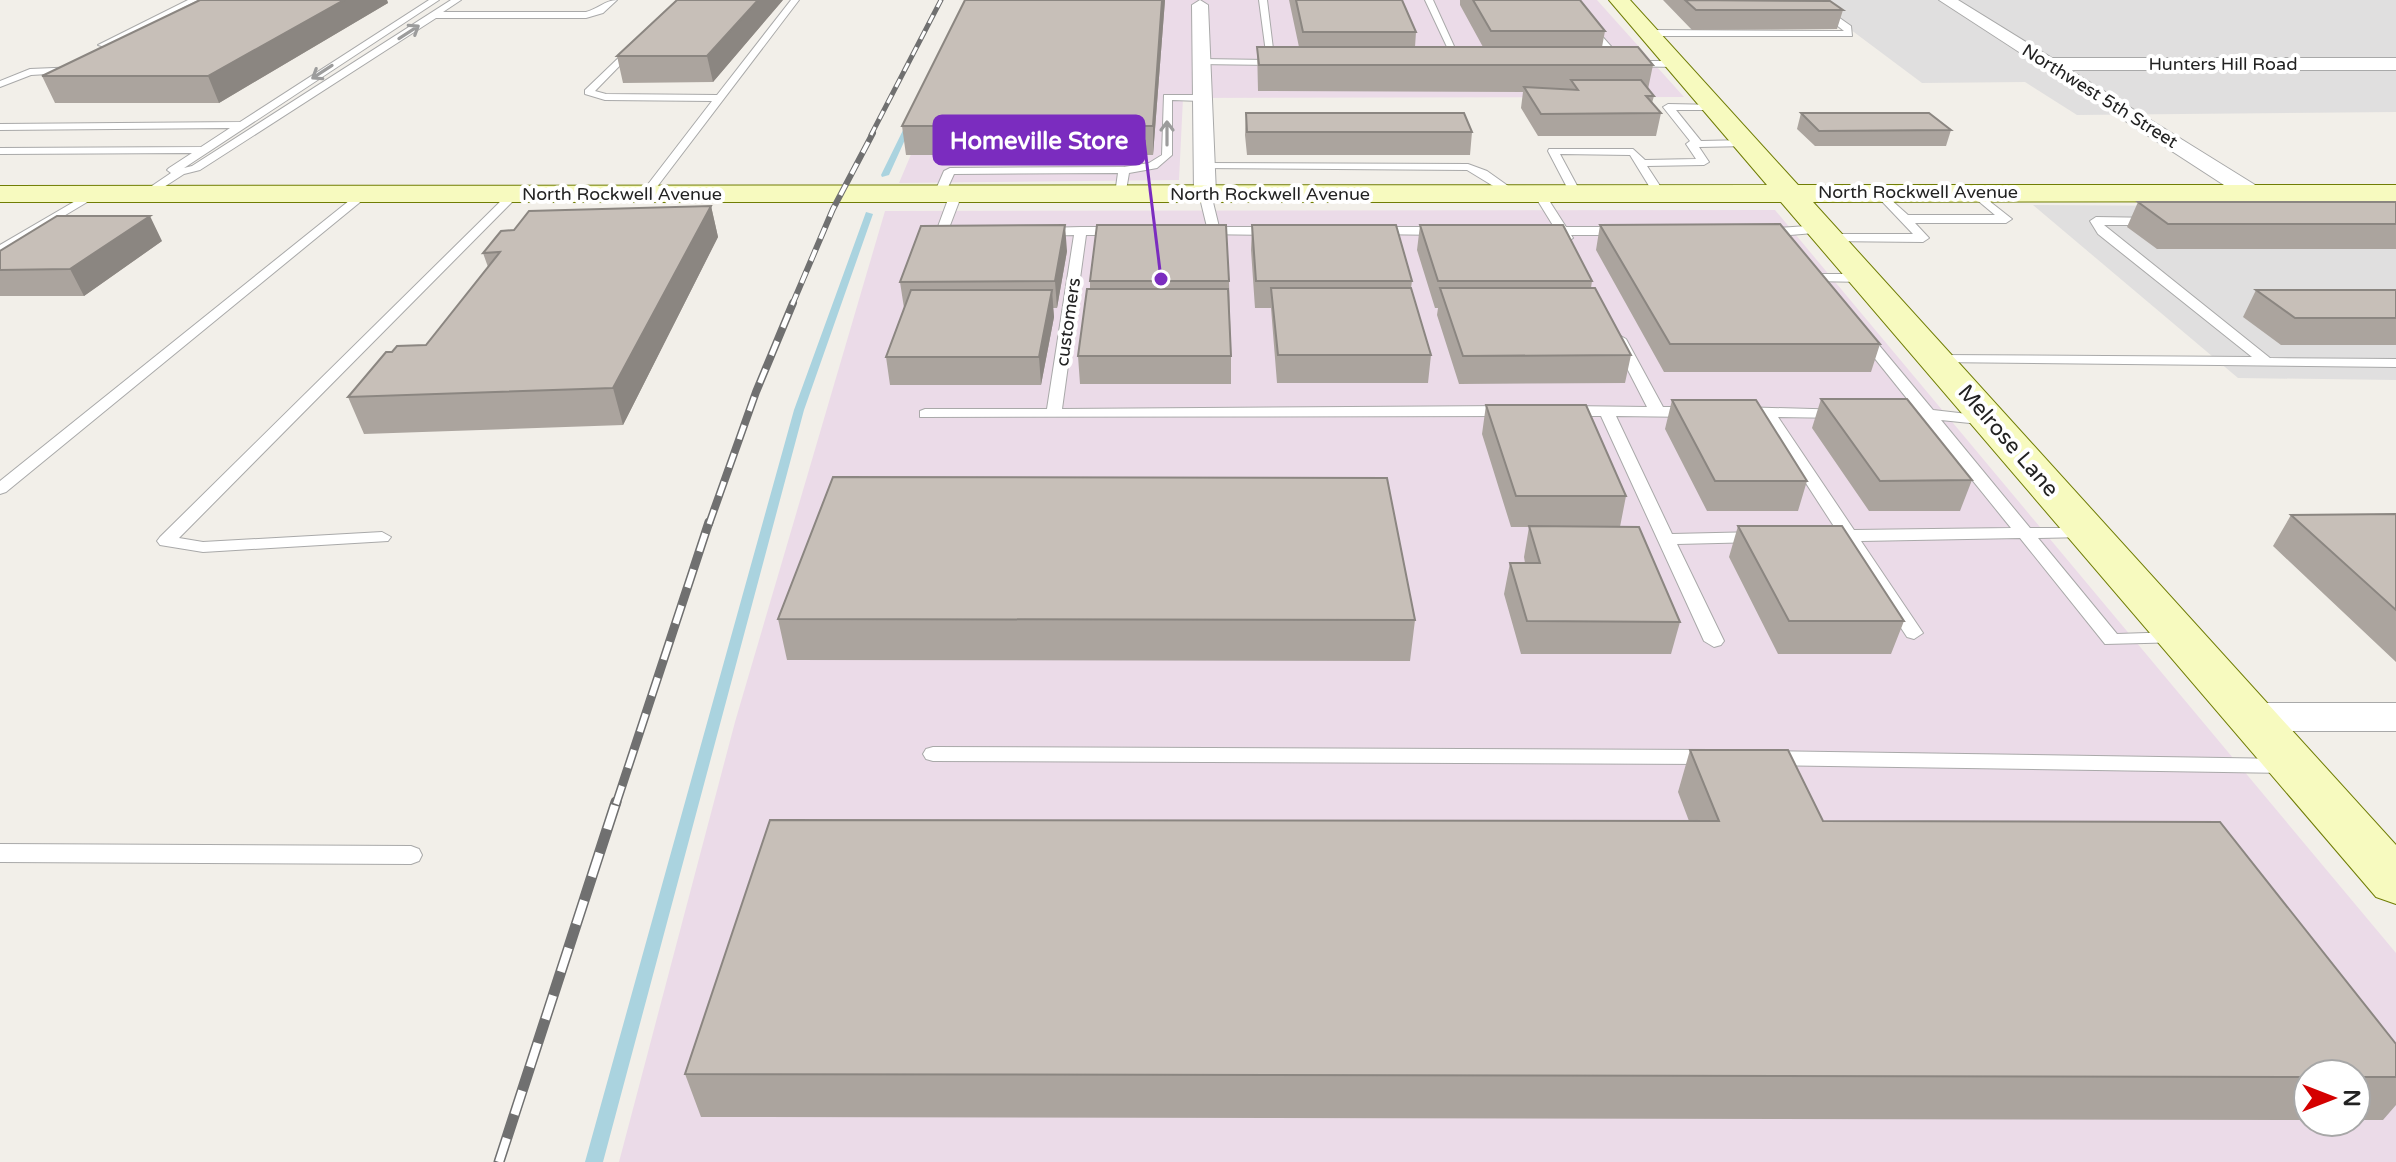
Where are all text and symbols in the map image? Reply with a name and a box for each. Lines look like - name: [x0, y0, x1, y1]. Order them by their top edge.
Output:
- one-way arrow: [397, 23, 419, 40]
- street label: Northwest 5th Street: [2018, 39, 2182, 153]
- street label: Hunters Hill Road: [2149, 53, 2298, 75]
- one-way arrow: [311, 64, 333, 81]
- callout: Homeville Store: [934, 116, 1144, 164]
- one-way arrow: [1159, 120, 1175, 147]
- text: Homeville Store: [950, 127, 1129, 156]
- street label: North Rockwell Avenue: [1818, 181, 2018, 203]
- street label: North Rockwell Avenue: [522, 183, 722, 205]
- street label: North Rockwell Avenue: [1170, 183, 1370, 205]
- street label: customers: [1051, 276, 1085, 368]
- street label: Melrose Lane: [1953, 379, 2064, 502]
- north arrow: [2292, 1058, 2372, 1138]
- text: N: [2338, 1089, 2364, 1107]

